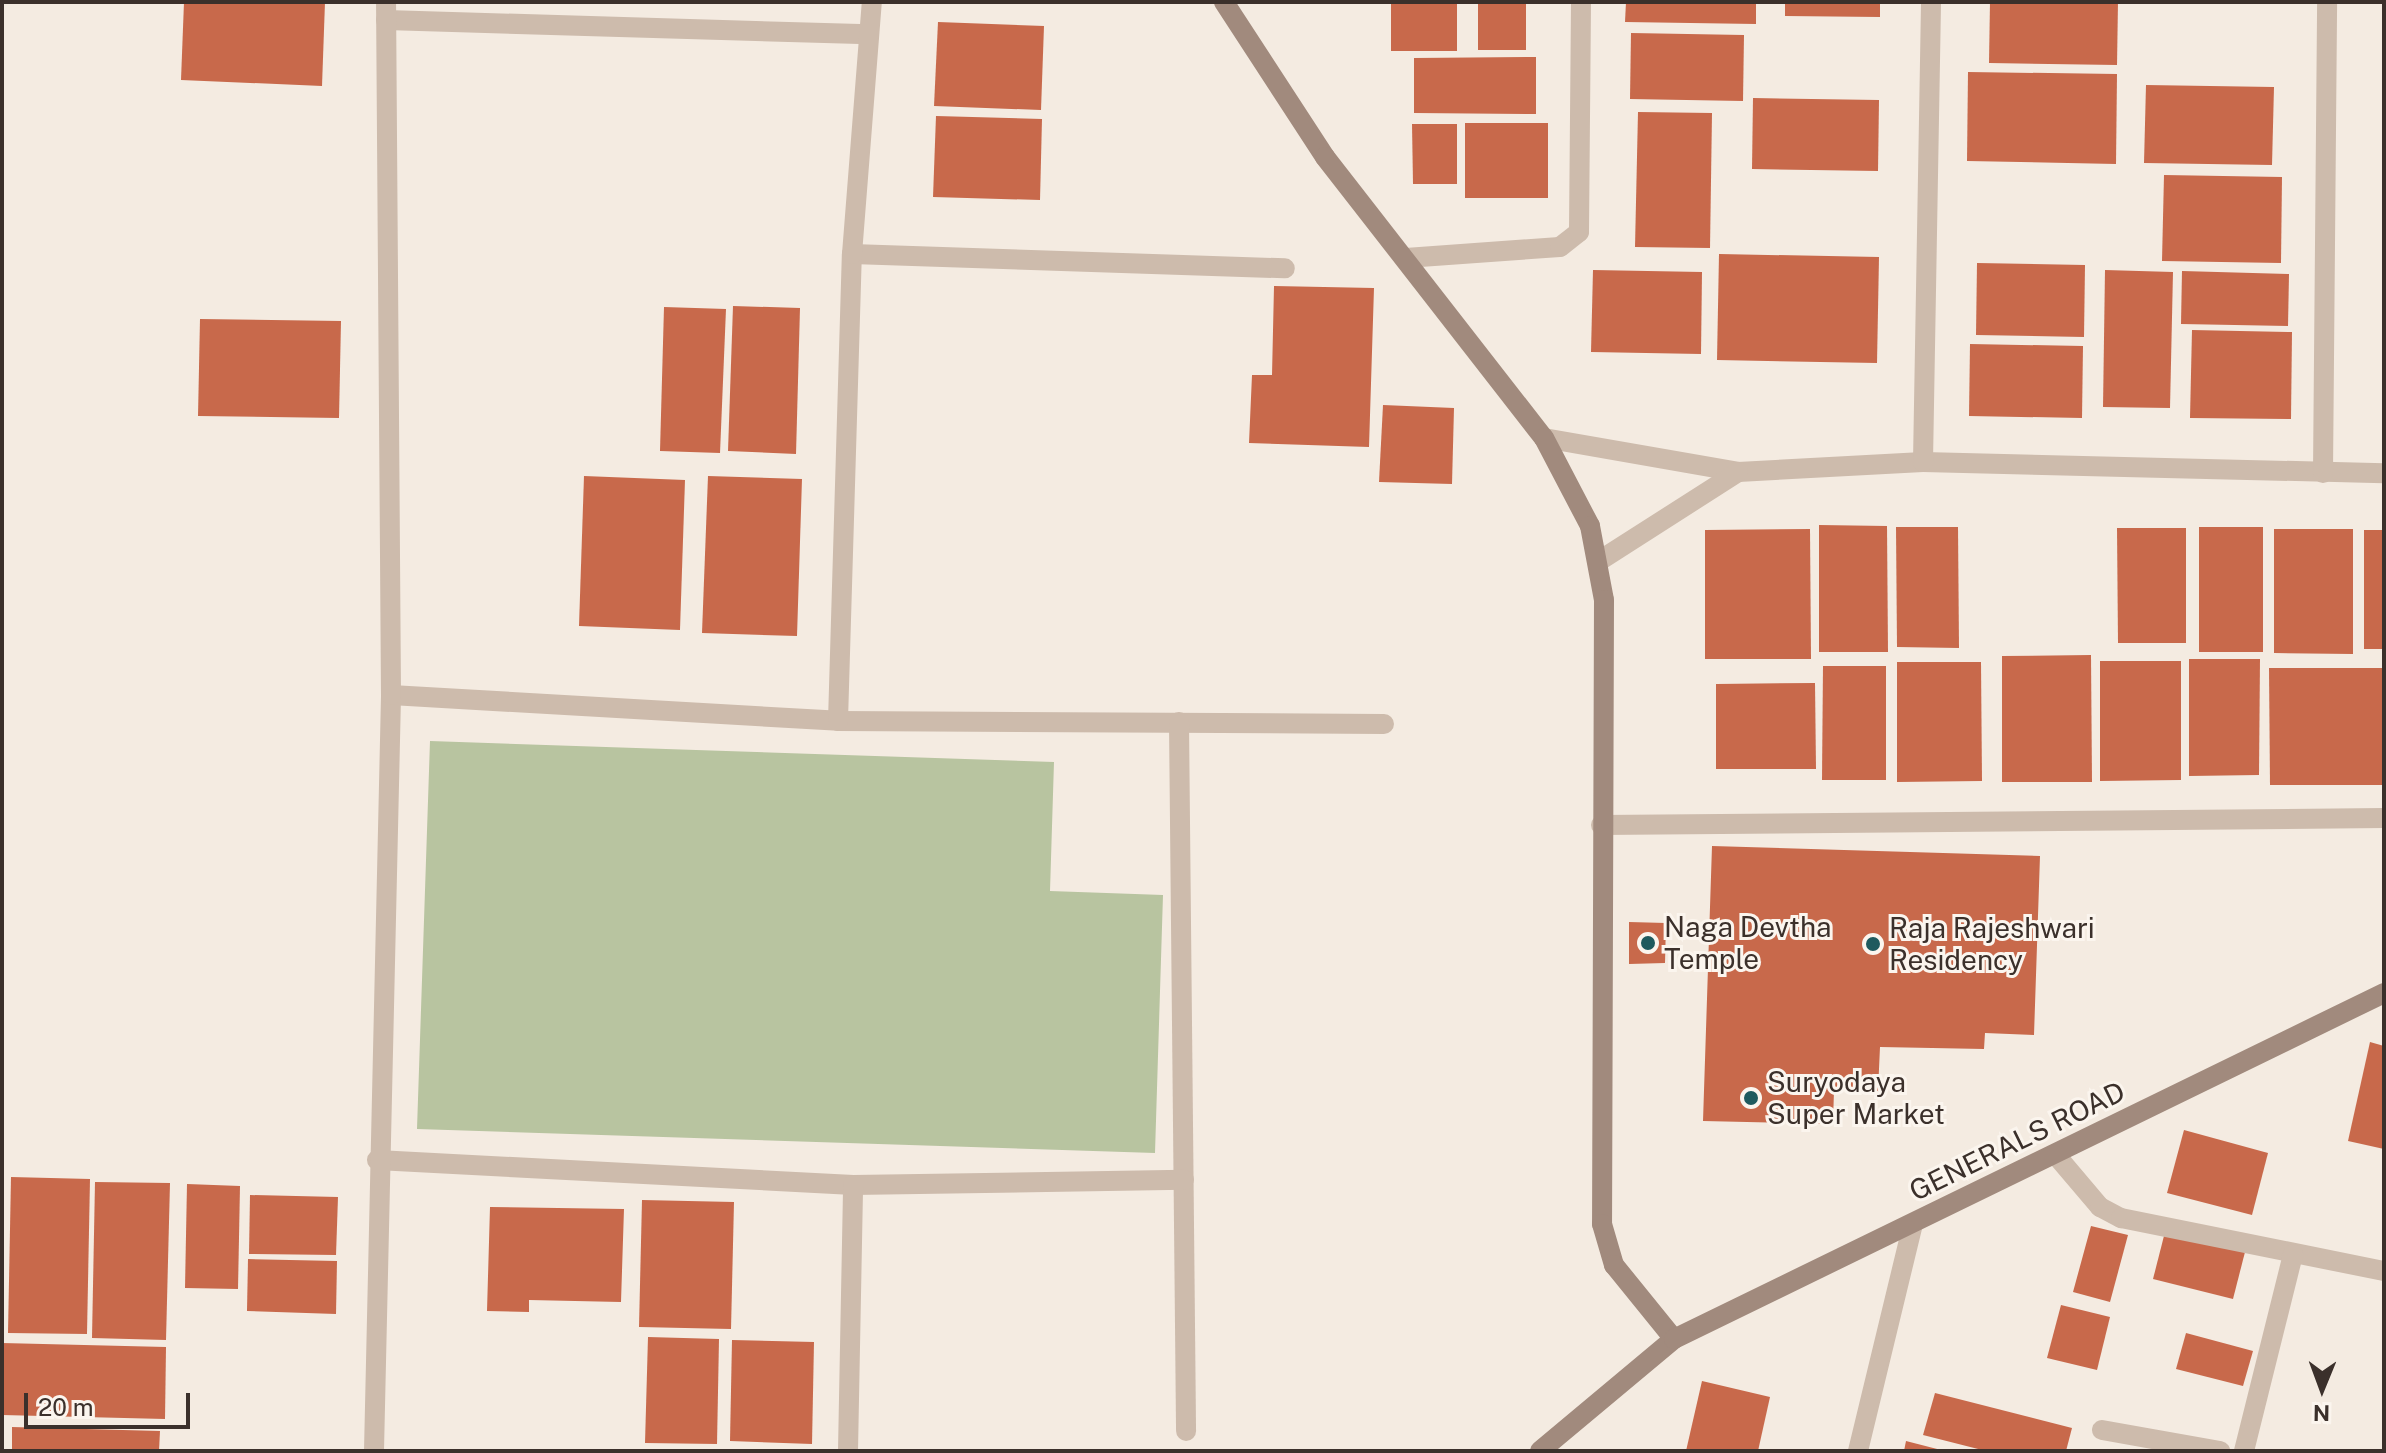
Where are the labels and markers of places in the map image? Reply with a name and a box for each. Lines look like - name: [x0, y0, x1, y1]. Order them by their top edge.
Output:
- place label: Naga Devtha Temple: [1664, 910, 1831, 976]
- place label: Raja Rajeshwari Residency: [1889, 911, 2095, 977]
- marker: Naga Devtha Temple: [1639, 934, 1657, 952]
- marker: Raja Rajeshwari Residency: [1864, 935, 1882, 953]
- place label: Suryodaya Super Market: [1767, 1065, 1945, 1131]
- marker: Suryodaya Super Market: [1742, 1089, 1760, 1107]

